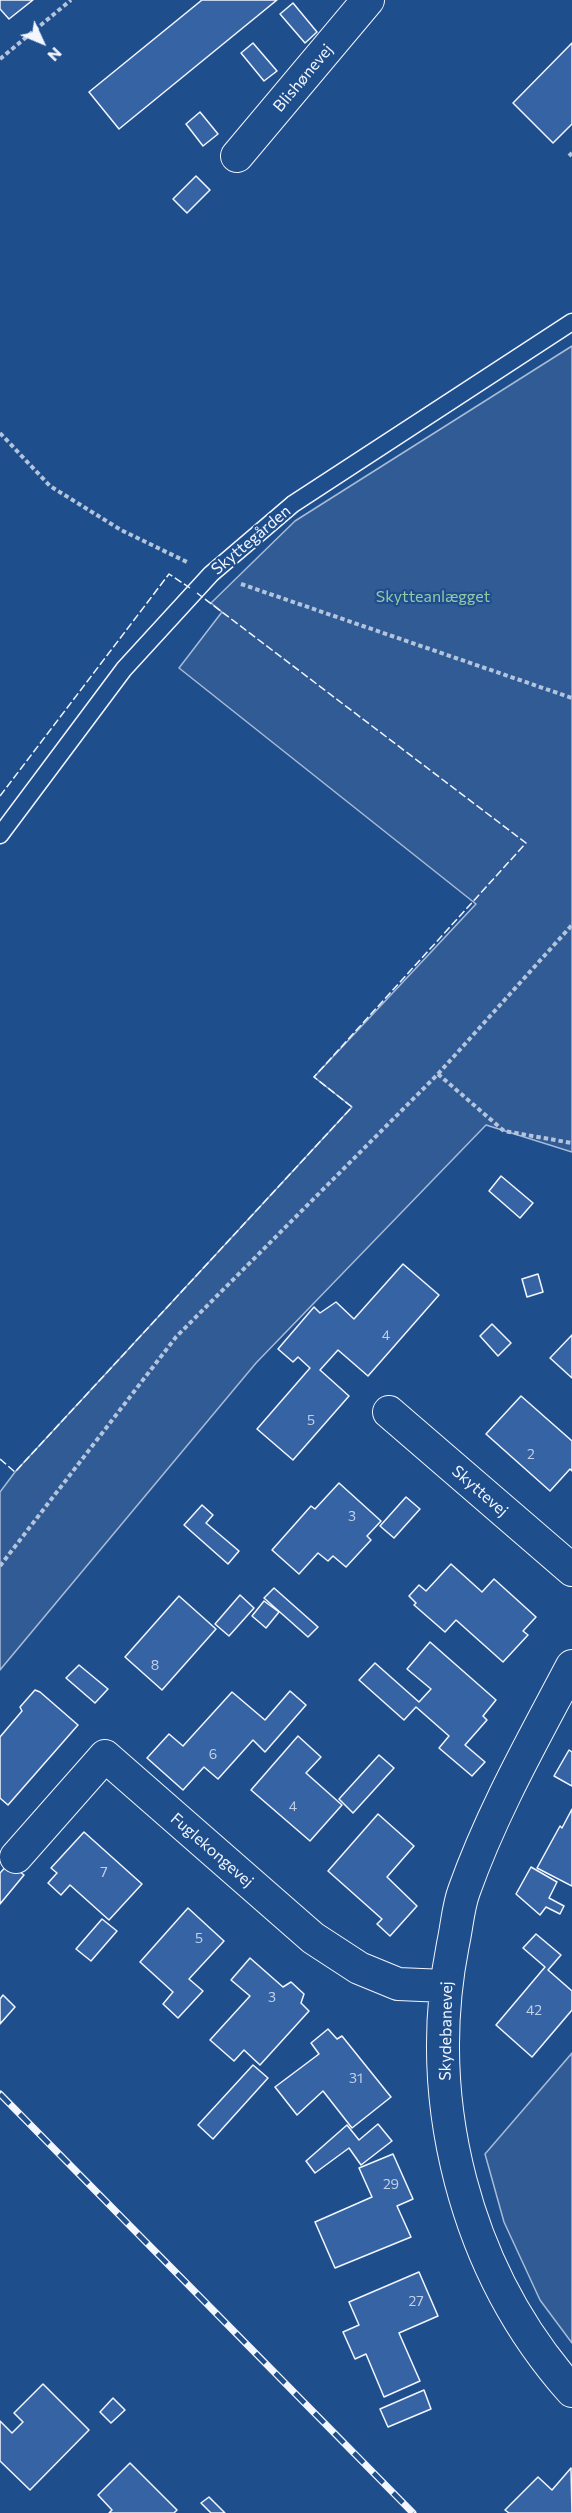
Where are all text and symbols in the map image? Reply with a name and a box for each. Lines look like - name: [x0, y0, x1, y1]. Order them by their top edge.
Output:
- north arrow: [12, 12, 72, 72]
- street label: Blishønevej: [269, 40, 337, 116]
- text: N: [44, 44, 66, 66]
- street label: Skyttegården: [207, 501, 295, 579]
- park label: Skytteanlægget: [376, 587, 490, 607]
- house number: 4: [382, 1327, 390, 1343]
- house number: 5: [307, 1412, 315, 1428]
- house number: 2: [527, 1446, 535, 1462]
- street label: Skyttevej: [448, 1461, 512, 1521]
- house number: 3: [348, 1508, 356, 1524]
- house number: 8: [151, 1657, 159, 1673]
- house number: 6: [209, 1746, 217, 1762]
- house number: 4: [289, 1798, 297, 1814]
- street label: Fuglekongevej: [167, 1809, 257, 1891]
- house number: 7: [100, 1864, 108, 1880]
- house number: 5: [195, 1930, 203, 1946]
- street label: Skydebanevej: [436, 1981, 456, 2081]
- house number: 3: [268, 1989, 276, 2005]
- house number: 42: [526, 2002, 542, 2018]
- house number: 31: [349, 2070, 363, 2086]
- house number: 29: [383, 2176, 399, 2192]
- house number: 27: [408, 2293, 424, 2309]

